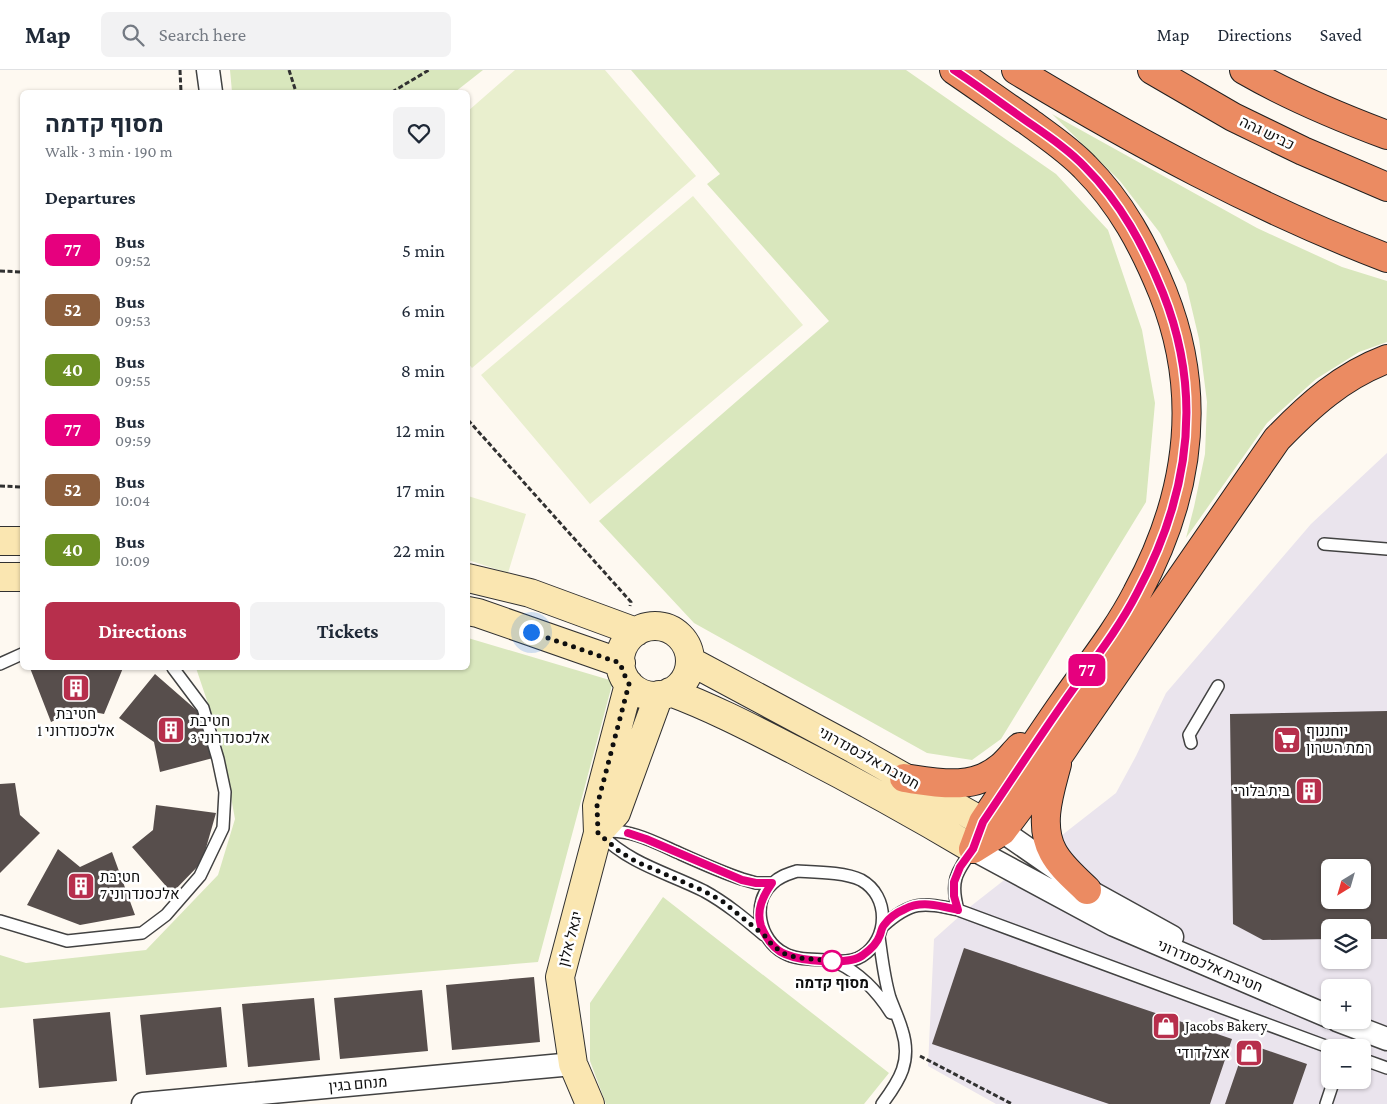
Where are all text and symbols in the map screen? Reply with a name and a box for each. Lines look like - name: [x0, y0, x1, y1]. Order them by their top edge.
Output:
- search box: [101, 12, 451, 57]
- text: Map: [25, 21, 71, 48]
- icon: search: [119, 21, 147, 49]
- text: Search here: [159, 24, 246, 45]
- text: Map: [1157, 25, 1189, 45]
- text: Directions: [1217, 25, 1292, 45]
- text: Saved: [1320, 25, 1362, 45]
- button: heart: [393, 107, 445, 159]
- text: מסוף קדמה: [45, 110, 164, 137]
- street label: כביש גהה: [1237, 113, 1297, 153]
- text: Walk · 3 min · 190 m: [45, 143, 172, 160]
- text: Departures: [45, 187, 136, 208]
- text: Bus: [115, 231, 145, 252]
- text: 77: [64, 240, 81, 260]
- text: 5 min: [402, 240, 445, 261]
- text: 09:52: [115, 252, 151, 269]
- text: Bus: [115, 291, 145, 312]
- text: 52: [64, 300, 81, 320]
- text: 6 min: [401, 300, 445, 321]
- text: 09:53: [115, 312, 151, 329]
- text: Bus: [115, 351, 145, 372]
- text: 40: [62, 360, 83, 380]
- text: 8 min: [401, 360, 445, 381]
- text: 09:55: [115, 372, 151, 389]
- text: Bus: [115, 411, 145, 432]
- text: 77: [64, 420, 81, 440]
- text: 12 min: [396, 420, 445, 441]
- text: 09:59: [115, 432, 151, 449]
- text: Bus: [115, 471, 145, 492]
- text: 52: [64, 480, 81, 500]
- text: 17 min: [396, 480, 445, 501]
- text: 10:04: [115, 492, 150, 509]
- text: Bus: [115, 531, 145, 552]
- text: 40: [62, 540, 83, 560]
- text: 22 min: [393, 540, 445, 561]
- text: 10:09: [115, 552, 150, 569]
- button: Directions: [45, 602, 240, 660]
- button: Tickets: [250, 602, 445, 660]
- your location: [519, 620, 544, 645]
- line badge: 77: [1064, 654, 1110, 686]
- text: 77: [1078, 660, 1096, 680]
- building icon: חטיבת אלכסנדרוני 1: [61, 673, 91, 703]
- place label: חטיבת אלכסנדרוני 1: [37, 706, 115, 739]
- place label: חטיבת אלכסנדרוני 3: [190, 713, 270, 746]
- building icon: חטיבת אלכסנדרוני 3: [156, 715, 186, 745]
- place label: יוחננוף רמת השרון: [1306, 723, 1372, 756]
- street label: חטיבת אלכסנדרוני: [816, 724, 922, 792]
- supermarket icon: יוחננוף רמת השרון: [1272, 725, 1302, 755]
- building icon: בית בלורי: [1294, 776, 1324, 806]
- place label: בית בלורי: [1233, 783, 1290, 799]
- north arrow: [1321, 859, 1371, 909]
- map controls: [1321, 859, 1371, 1089]
- place label: חטיבת אלכסנדרוני 7: [100, 869, 180, 902]
- building icon: חטיבת אלכסנדרוני 7: [66, 871, 96, 901]
- street label: יגאל אלון: [555, 910, 585, 968]
- button: layers: [1321, 919, 1371, 969]
- street label: חטיבת אלכסנדרוני: [1155, 937, 1265, 995]
- marker: מסוף קדמה: [821, 950, 843, 972]
- place label: מסוף קדמה: [795, 975, 869, 991]
- button: +: [1321, 979, 1371, 1029]
- shop icon: Jacobs Bakery: [1151, 1011, 1181, 1041]
- place label: Jacobs Bakery: [1183, 1018, 1268, 1035]
- shop icon: אצל דודי: [1234, 1038, 1264, 1068]
- button: −: [1321, 1039, 1371, 1089]
- place label: אצל דודי: [1177, 1045, 1230, 1061]
- street label: מנחם בגין: [328, 1073, 388, 1095]

